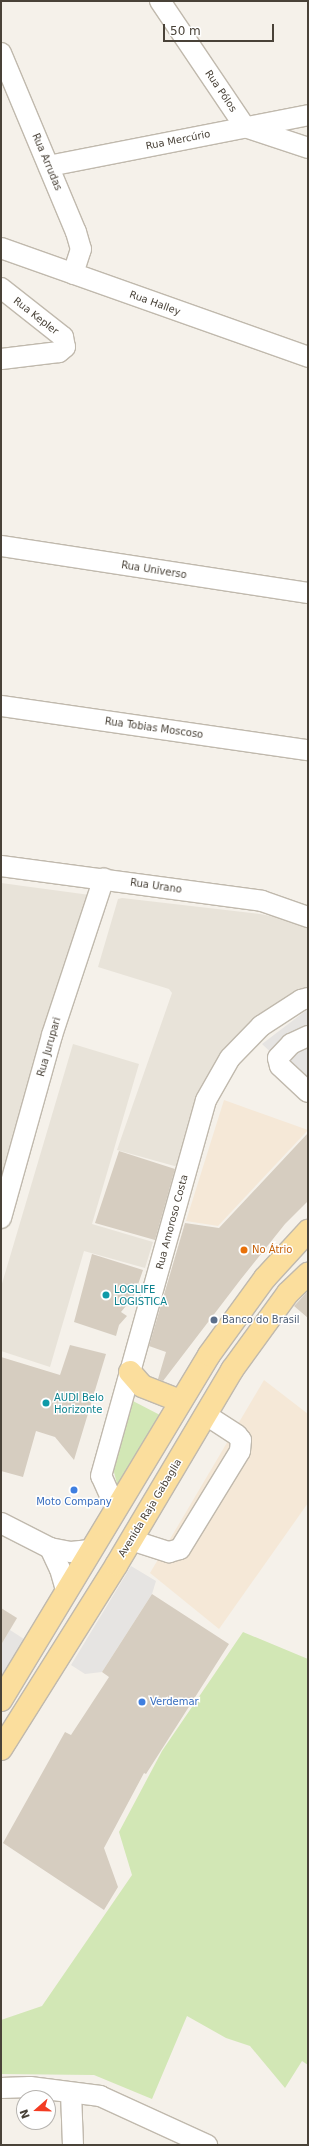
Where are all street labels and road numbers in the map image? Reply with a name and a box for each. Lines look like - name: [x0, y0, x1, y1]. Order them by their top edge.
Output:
- street label: Rua Pólos: [203, 68, 239, 114]
- street label: Rua Mercúrio: [145, 128, 211, 152]
- street label: Rua Arrudas: [30, 132, 64, 192]
- street label: Rua Halley: [128, 288, 182, 318]
- street label: Rua Kepler: [11, 295, 61, 337]
- street label: Rua Universo: [120, 559, 188, 581]
- street label: Rua Tobias Moscoso: [104, 715, 204, 741]
- street label: Rua Urano: [129, 876, 183, 896]
- street label: Rua Jurupari: [35, 1016, 63, 1078]
- street label: Rua Amoroso Costa: [154, 1173, 190, 1271]
- street label: Avenida Raja Gabaglia: [116, 1457, 184, 1559]

